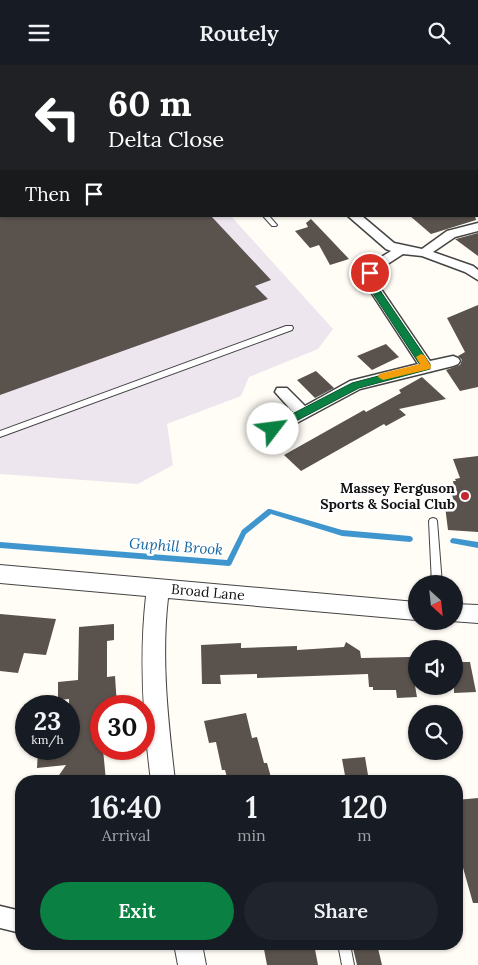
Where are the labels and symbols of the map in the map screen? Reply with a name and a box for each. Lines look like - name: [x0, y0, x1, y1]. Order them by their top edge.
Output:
- pin: [349, 252, 391, 294]
- position arrow: [246, 402, 298, 454]
- place label: Massey Ferguson Sports & Social Club: [320, 479, 455, 513]
- marker: Massey Ferguson Sports & Social Club: [459, 490, 471, 502]
- water label: Guphill Brook: [128, 533, 224, 559]
- north arrow: [408, 575, 462, 630]
- street label: Broad Lane: [170, 580, 246, 604]
- speed limit sign: 30: [90, 695, 155, 760]

